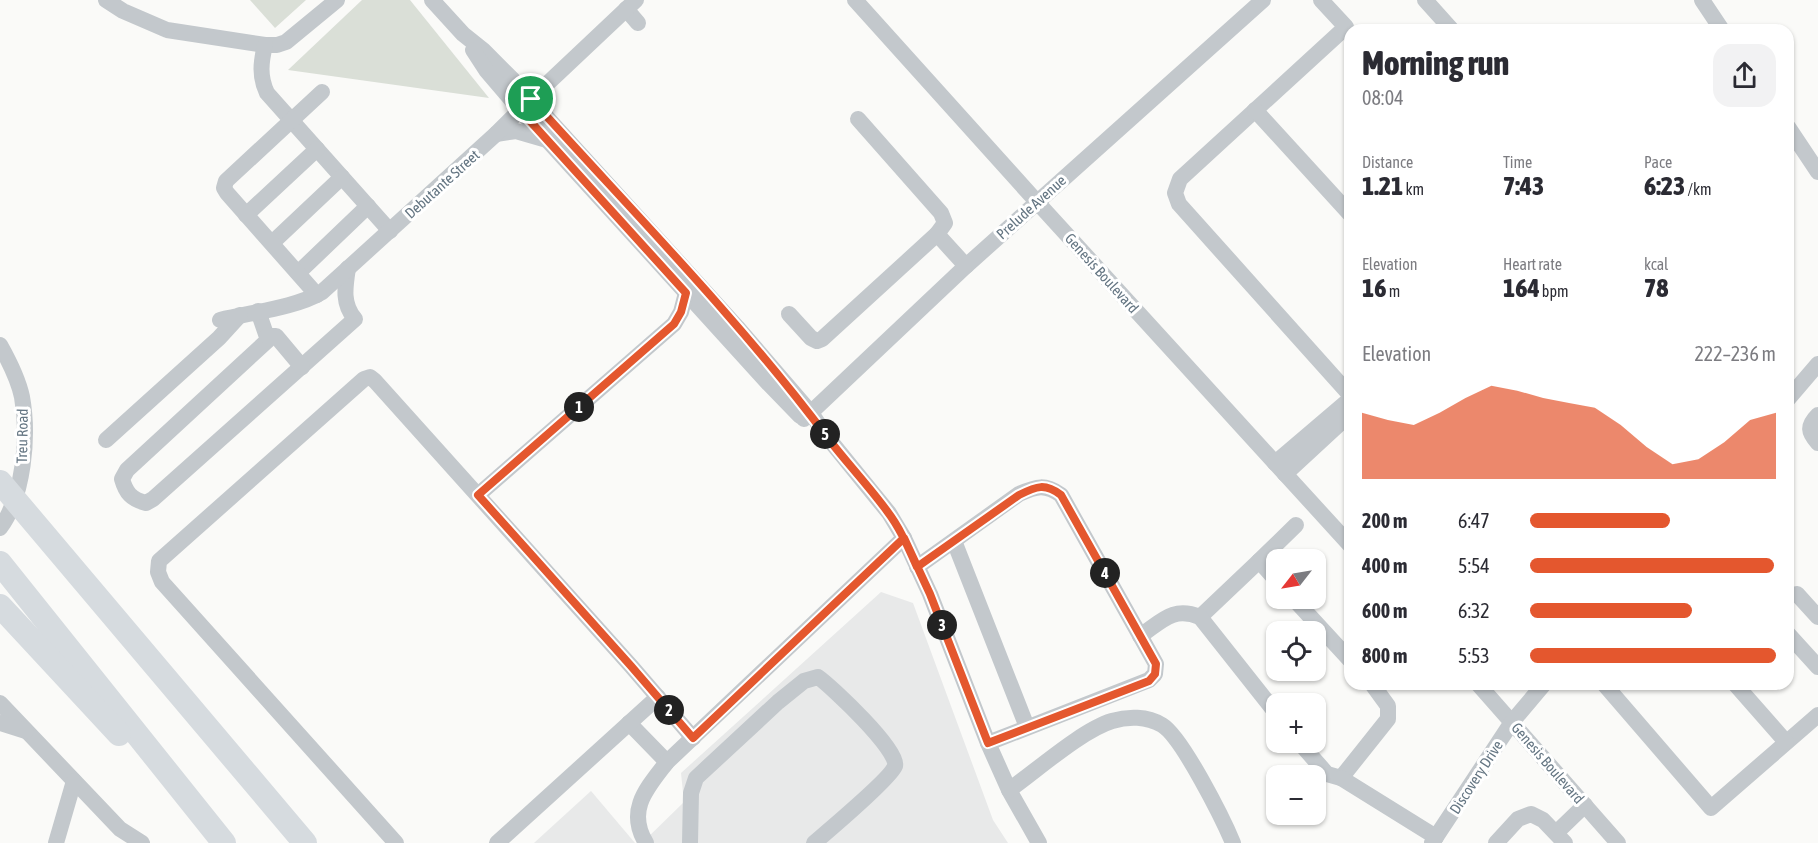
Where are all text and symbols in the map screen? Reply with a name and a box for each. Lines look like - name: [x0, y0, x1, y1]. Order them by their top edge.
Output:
- text: Morning run: [1362, 44, 1509, 82]
- button: share: [1713, 44, 1776, 107]
- pin: [505, 73, 556, 124]
- icon: arrive: [514, 82, 547, 115]
- text: 08:04: [1362, 86, 1404, 109]
- street label: Debutante Street: [401, 146, 483, 222]
- text: Distance: [1362, 153, 1413, 171]
- text: Time: [1503, 153, 1532, 171]
- text: Pace: [1644, 153, 1672, 171]
- street label: Prelude Avenue: [993, 171, 1069, 243]
- text: 1.21: [1362, 171, 1403, 201]
- text: 7:43: [1503, 171, 1544, 201]
- text: 6:23: [1644, 171, 1685, 201]
- text: km: [1403, 180, 1424, 198]
- text: /km: [1685, 180, 1711, 198]
- street label: Genesis Boulevard: [1062, 230, 1142, 316]
- text: Elevation: [1362, 255, 1417, 273]
- text: Heart rate: [1503, 255, 1562, 273]
- text: kcal: [1644, 255, 1668, 273]
- text: 16: [1362, 273, 1386, 303]
- text: 164: [1503, 273, 1540, 303]
- text: 78: [1644, 273, 1668, 303]
- text: m: [1386, 282, 1400, 300]
- text: bpm: [1540, 282, 1569, 300]
- text: Elevation: [1362, 342, 1431, 365]
- text: 222–236 m: [1694, 342, 1776, 365]
- pin: 1: [564, 392, 594, 422]
- text: 1: [575, 398, 583, 416]
- street label: Treu Road: [13, 408, 31, 464]
- pin: 5: [810, 419, 840, 449]
- text: 5: [821, 425, 829, 443]
- text: 200 m: [1362, 509, 1407, 532]
- text: 6:47: [1458, 509, 1490, 532]
- north arrow: [1266, 549, 1326, 609]
- map controls: [1266, 549, 1326, 825]
- text: 400 m: [1362, 554, 1407, 577]
- text: 5:54: [1458, 554, 1490, 577]
- pin: 4: [1090, 558, 1120, 588]
- text: 4: [1101, 564, 1109, 582]
- text: 600 m: [1362, 599, 1407, 622]
- text: 6:32: [1458, 599, 1490, 622]
- pin: 3: [927, 610, 957, 640]
- text: 3: [938, 616, 946, 634]
- button: locate: [1266, 621, 1326, 681]
- text: 800 m: [1362, 644, 1407, 667]
- text: 5:53: [1458, 644, 1490, 667]
- button: +: [1266, 693, 1326, 753]
- pin: 2: [654, 695, 684, 725]
- text: 2: [665, 701, 673, 719]
- street label: Genesis Boulevard: [1508, 719, 1588, 807]
- street label: Discovery Drive: [1446, 737, 1506, 817]
- button: −: [1266, 765, 1326, 825]

